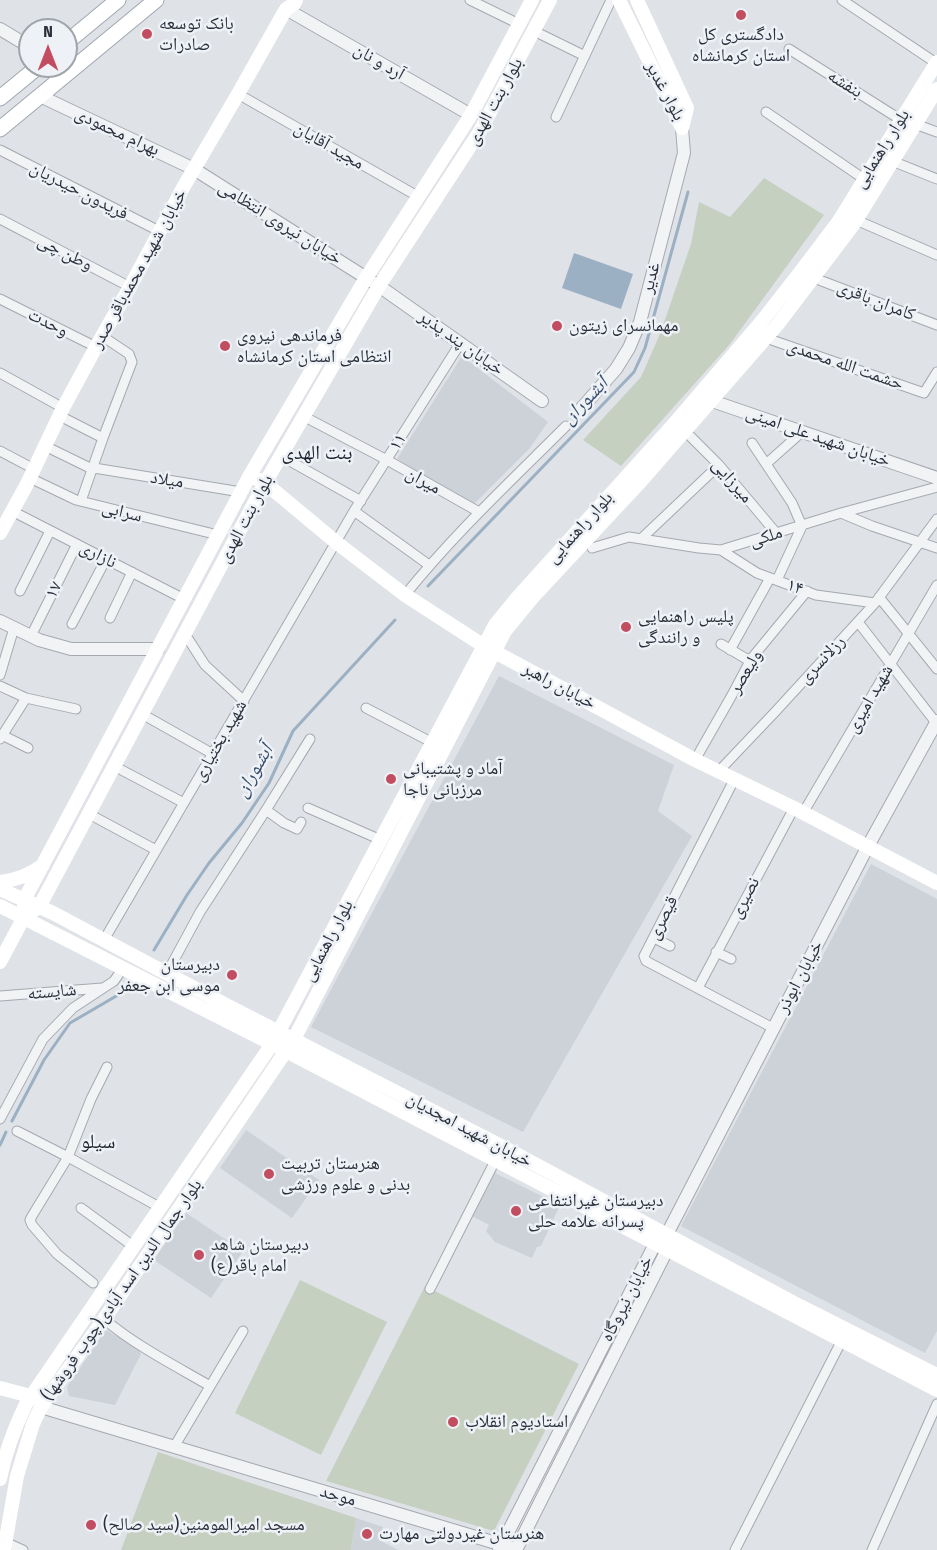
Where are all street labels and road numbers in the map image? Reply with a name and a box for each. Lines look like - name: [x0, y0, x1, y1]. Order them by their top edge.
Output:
- street label: آرد و نان: [350, 39, 408, 85]
- street label: بلوار بنت الهدی: [462, 54, 528, 150]
- street label: بلوار غدیر: [640, 58, 690, 124]
- street label: بنفشه: [823, 65, 867, 103]
- street label: بهرام محمودی: [71, 103, 163, 161]
- street label: بلوار راهنمایی: [849, 105, 915, 193]
- street label: مجید آقایان: [290, 117, 368, 175]
- street label: فریدون حیدریان: [26, 157, 132, 225]
- street label: خیابان نیروی انتظامی: [214, 176, 346, 270]
- street label: خیابان شهید محمدباقر صدر: [86, 185, 192, 353]
- street label: وطن چی: [34, 230, 96, 276]
- street label: غدیر: [637, 260, 665, 296]
- street label: کامران باقری: [834, 276, 918, 326]
- street label: وحدت: [24, 304, 72, 342]
- street label: خیابان پند پذیر: [414, 306, 508, 380]
- street label: حشمت الله محمدی: [784, 335, 906, 395]
- street label: خیابان شهید علی امینی: [743, 402, 893, 472]
- street label: ۱۱: [385, 429, 411, 455]
- street label: میرزایی: [707, 454, 757, 508]
- street label: میران: [402, 463, 444, 499]
- street label: میلاد: [149, 467, 185, 493]
- street label: بلوار بنت الهدی: [214, 471, 278, 567]
- street label: بلوار راهنمایی: [542, 488, 618, 568]
- street label: سرابی: [100, 497, 144, 527]
- street label: ملکی: [747, 522, 785, 552]
- street label: نازاری: [76, 537, 120, 573]
- street label: ۱۴: [784, 574, 806, 600]
- street label: ۱۷: [41, 578, 67, 602]
- street label: رزلانسری: [794, 631, 850, 689]
- street label: ولیعصر: [725, 646, 767, 698]
- street label: خیابان راهبر: [519, 658, 599, 714]
- street label: شهید امیری: [842, 661, 898, 737]
- street label: شهید بختیاری: [188, 696, 252, 786]
- street label: نصیری: [725, 874, 765, 922]
- street label: قیصری: [643, 892, 683, 944]
- street label: بلوار راهنمایی: [297, 896, 359, 986]
- street label: خیابان ابوذر: [772, 937, 828, 1017]
- street label: شایسته: [27, 979, 77, 1005]
- street label: خیابان شهید امجدیان: [403, 1088, 535, 1172]
- street label: بلوار جمال الدین اسد آبادی(چوب فروشها): [37, 1175, 207, 1405]
- street label: خیابان نیروگاه: [596, 1253, 658, 1345]
- street label: موحد: [317, 1481, 359, 1511]

